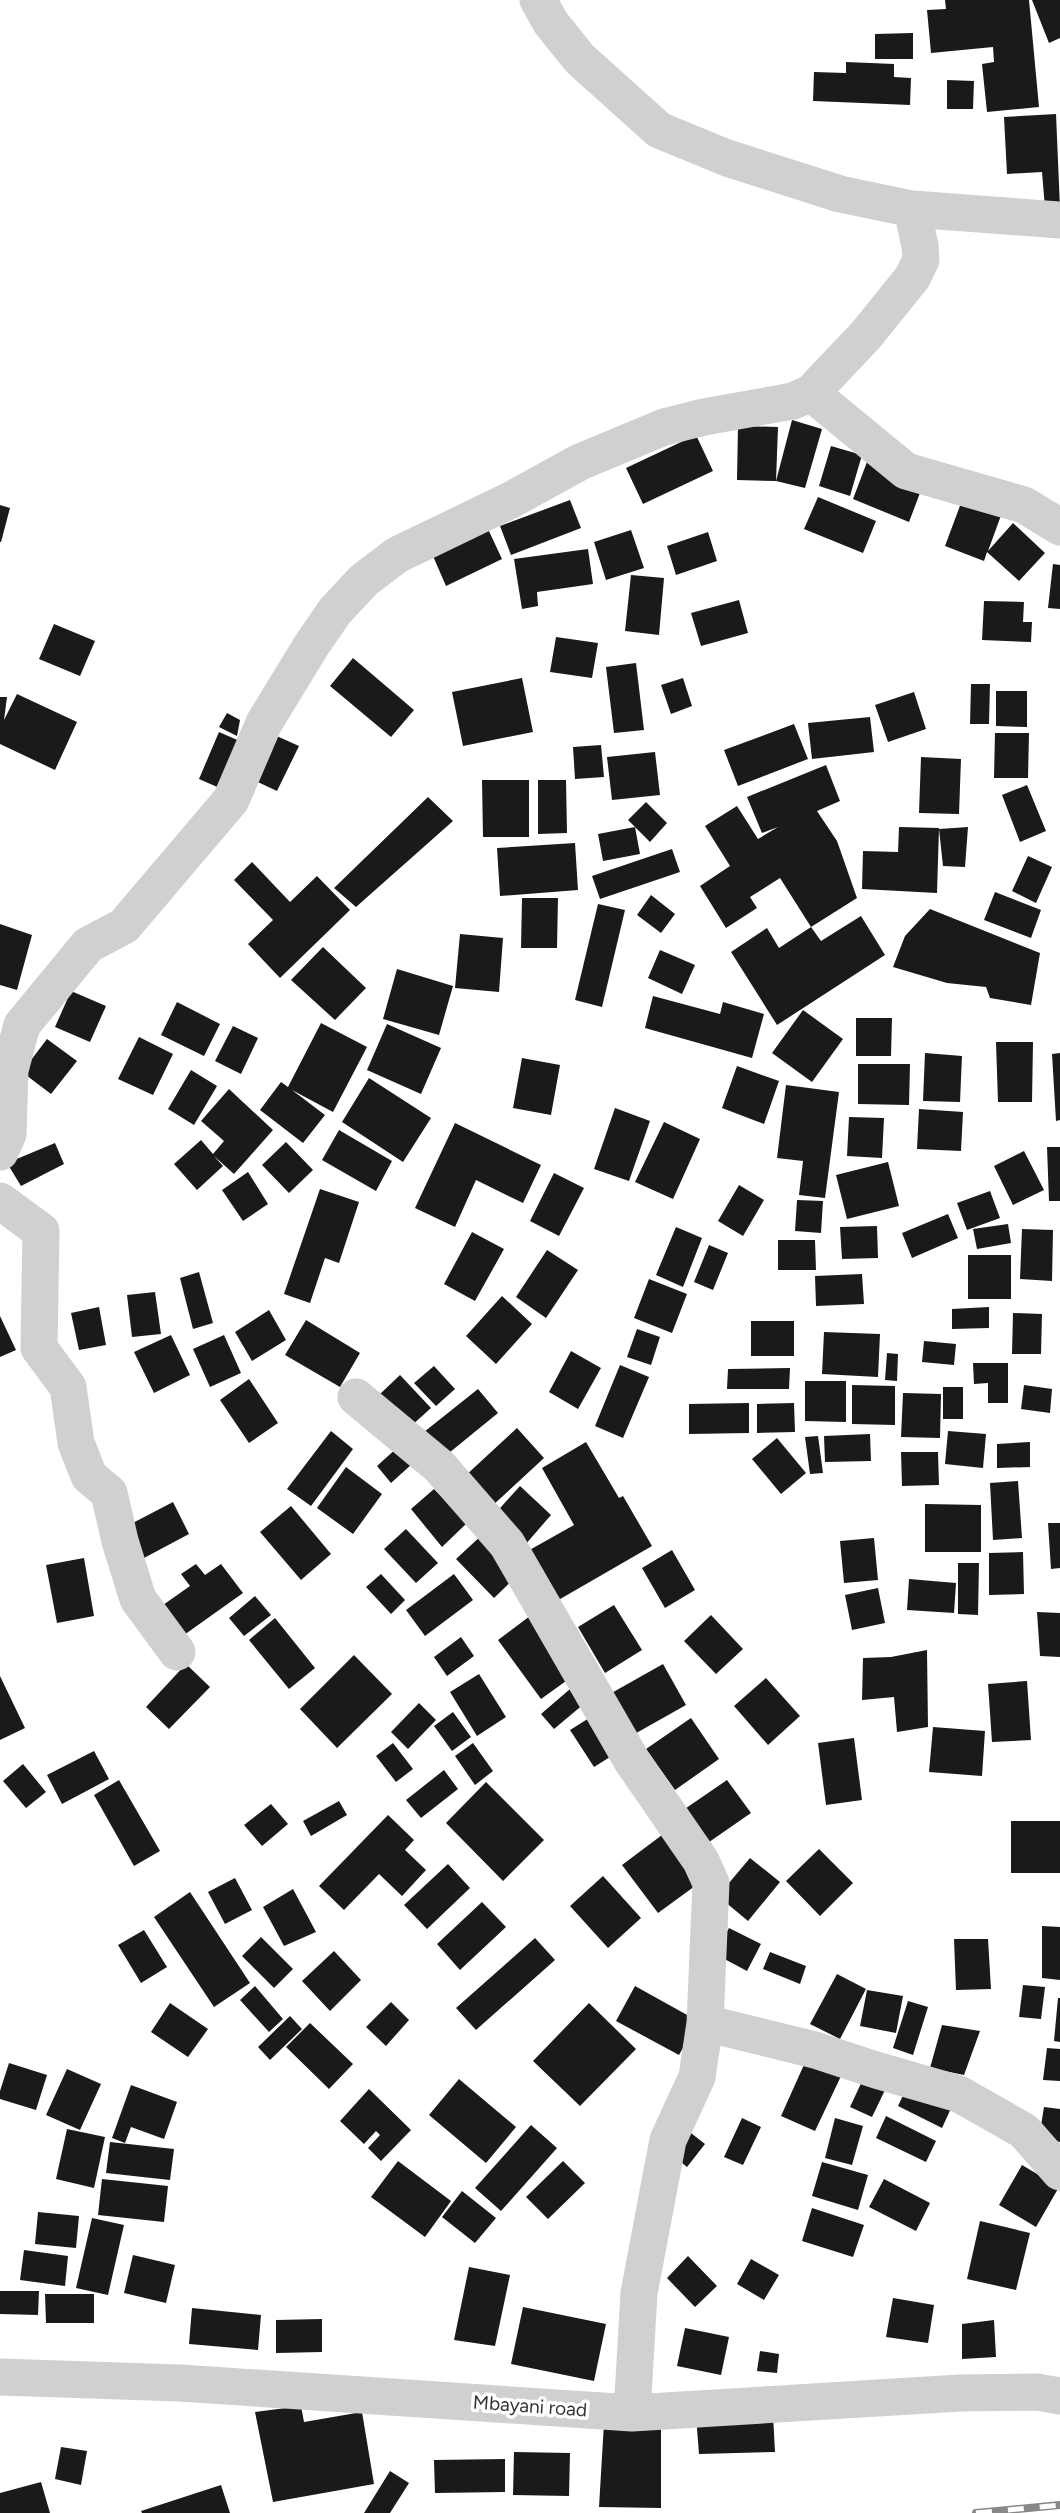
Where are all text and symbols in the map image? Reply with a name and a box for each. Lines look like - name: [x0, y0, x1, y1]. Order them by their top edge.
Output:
- street label: Mbayani road: [472, 2391, 588, 2421]

